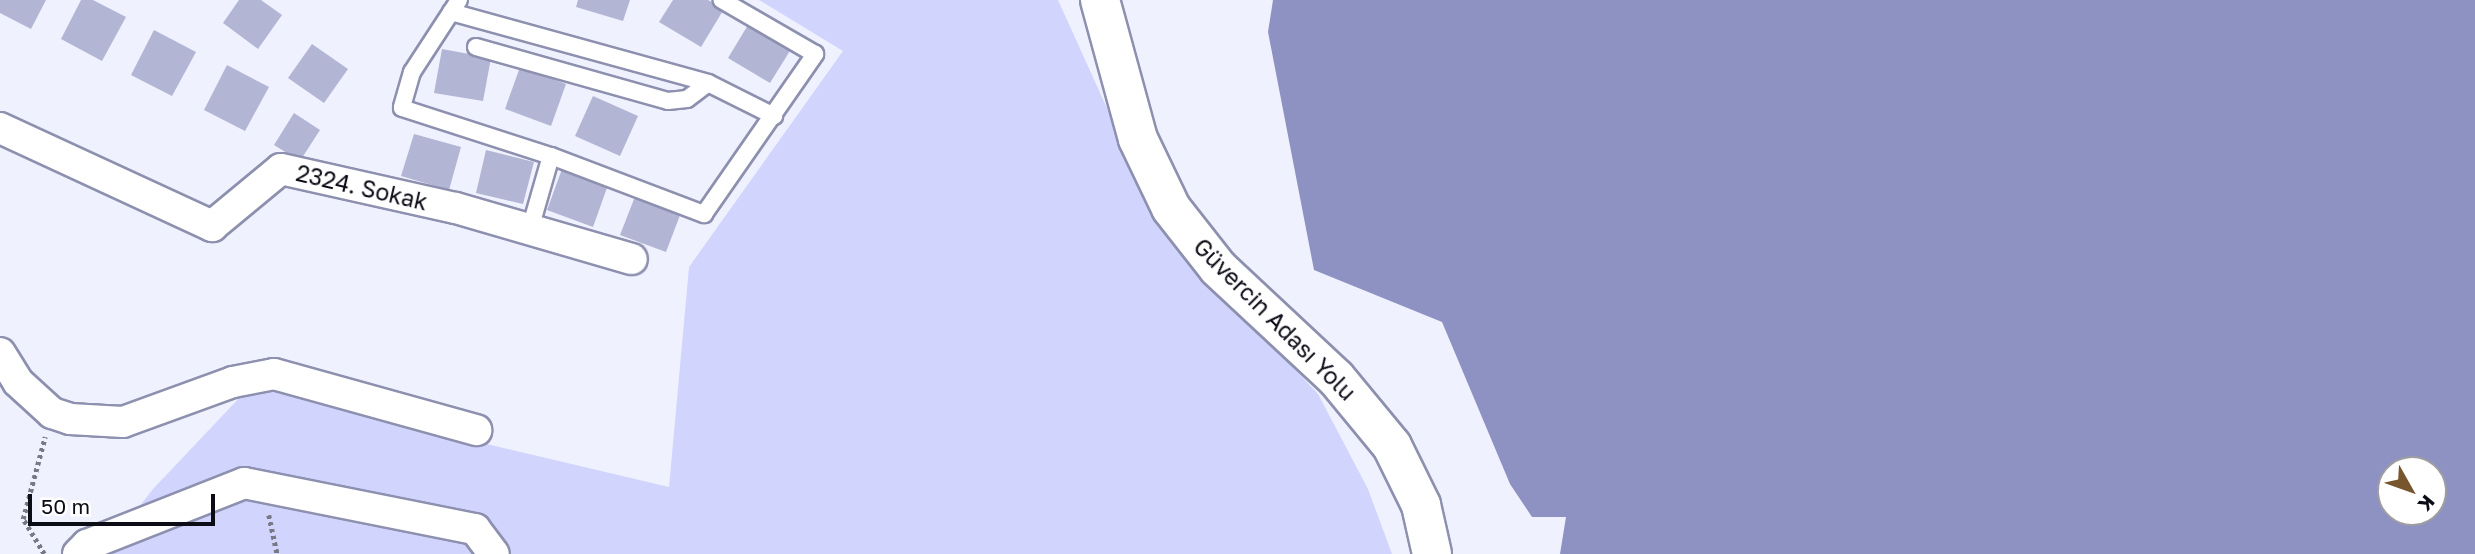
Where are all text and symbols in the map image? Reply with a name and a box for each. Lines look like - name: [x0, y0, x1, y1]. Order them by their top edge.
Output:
- street label: 2324. Sokak: [294, 158, 430, 216]
- street label: Güvercin Adası Yolu: [1188, 232, 1362, 406]
- north arrow: [2377, 456, 2447, 526]
- scale bar: [32, 480, 219, 524]
- text: K: [2414, 491, 2440, 516]
- text: 50 m: [41, 493, 90, 519]

